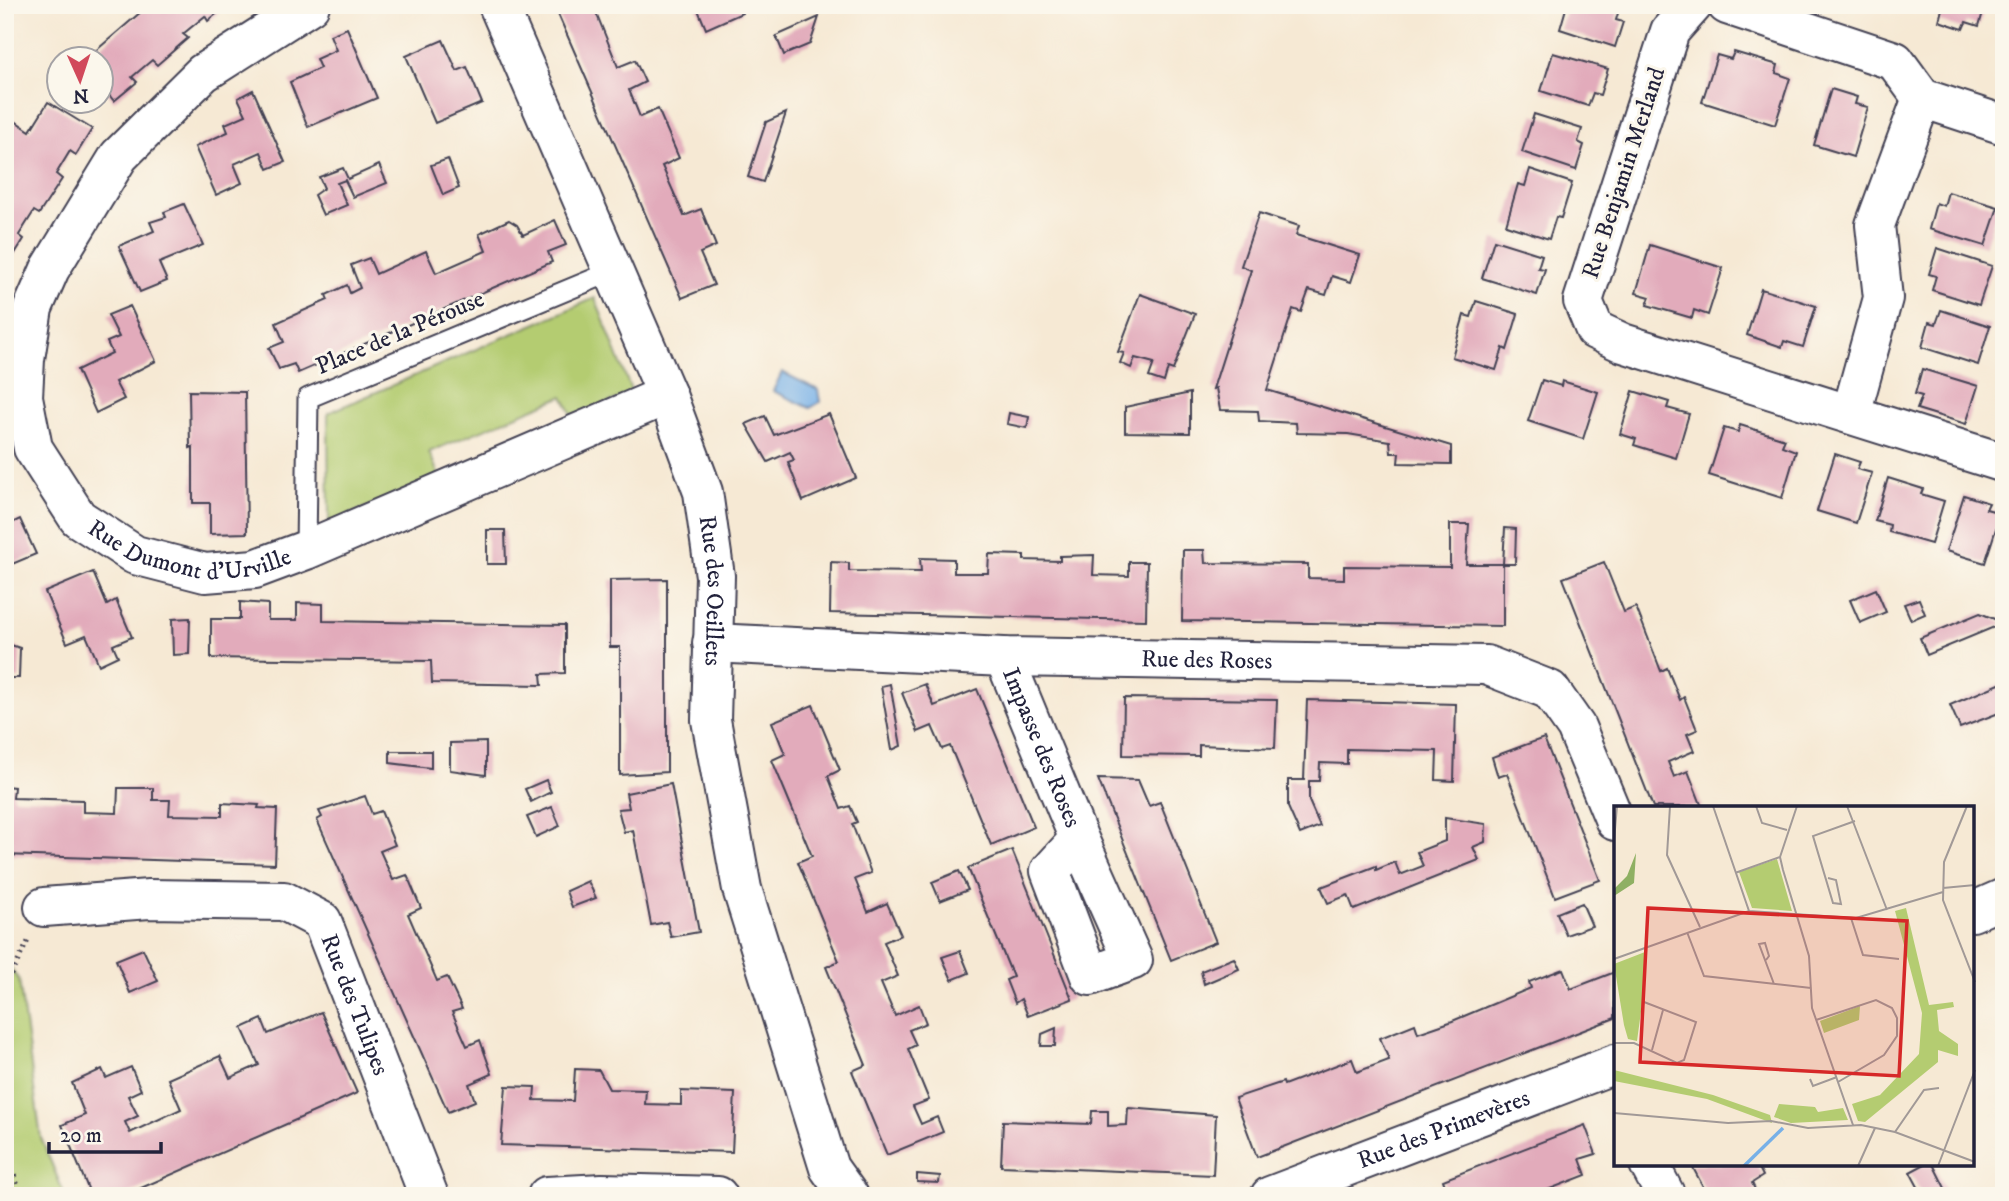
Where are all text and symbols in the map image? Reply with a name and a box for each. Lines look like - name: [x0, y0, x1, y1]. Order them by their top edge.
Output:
- north arrow: [46, 46, 116, 116]
- street label: Rue Benjamin Merland: [1576, 64, 1672, 282]
- text: N: [72, 84, 89, 107]
- street label: Place de la Pérouse: [311, 284, 489, 382]
- street label: Rue Dumont d'Urville: [82, 513, 296, 588]
- street label: Rue des Oeillets: [692, 514, 730, 666]
- street label: Rue des Roses: [1141, 644, 1273, 676]
- street label: Impasse des Roses: [995, 663, 1088, 832]
- inset map: [1614, 806, 1974, 1166]
- street label: Rue des Tulipes: [314, 930, 396, 1080]
- street label: Rue des Primevères: [1353, 1083, 1534, 1176]
- scale bar: [49, 1110, 161, 1154]
- text: 20 m: [60, 1123, 102, 1149]

